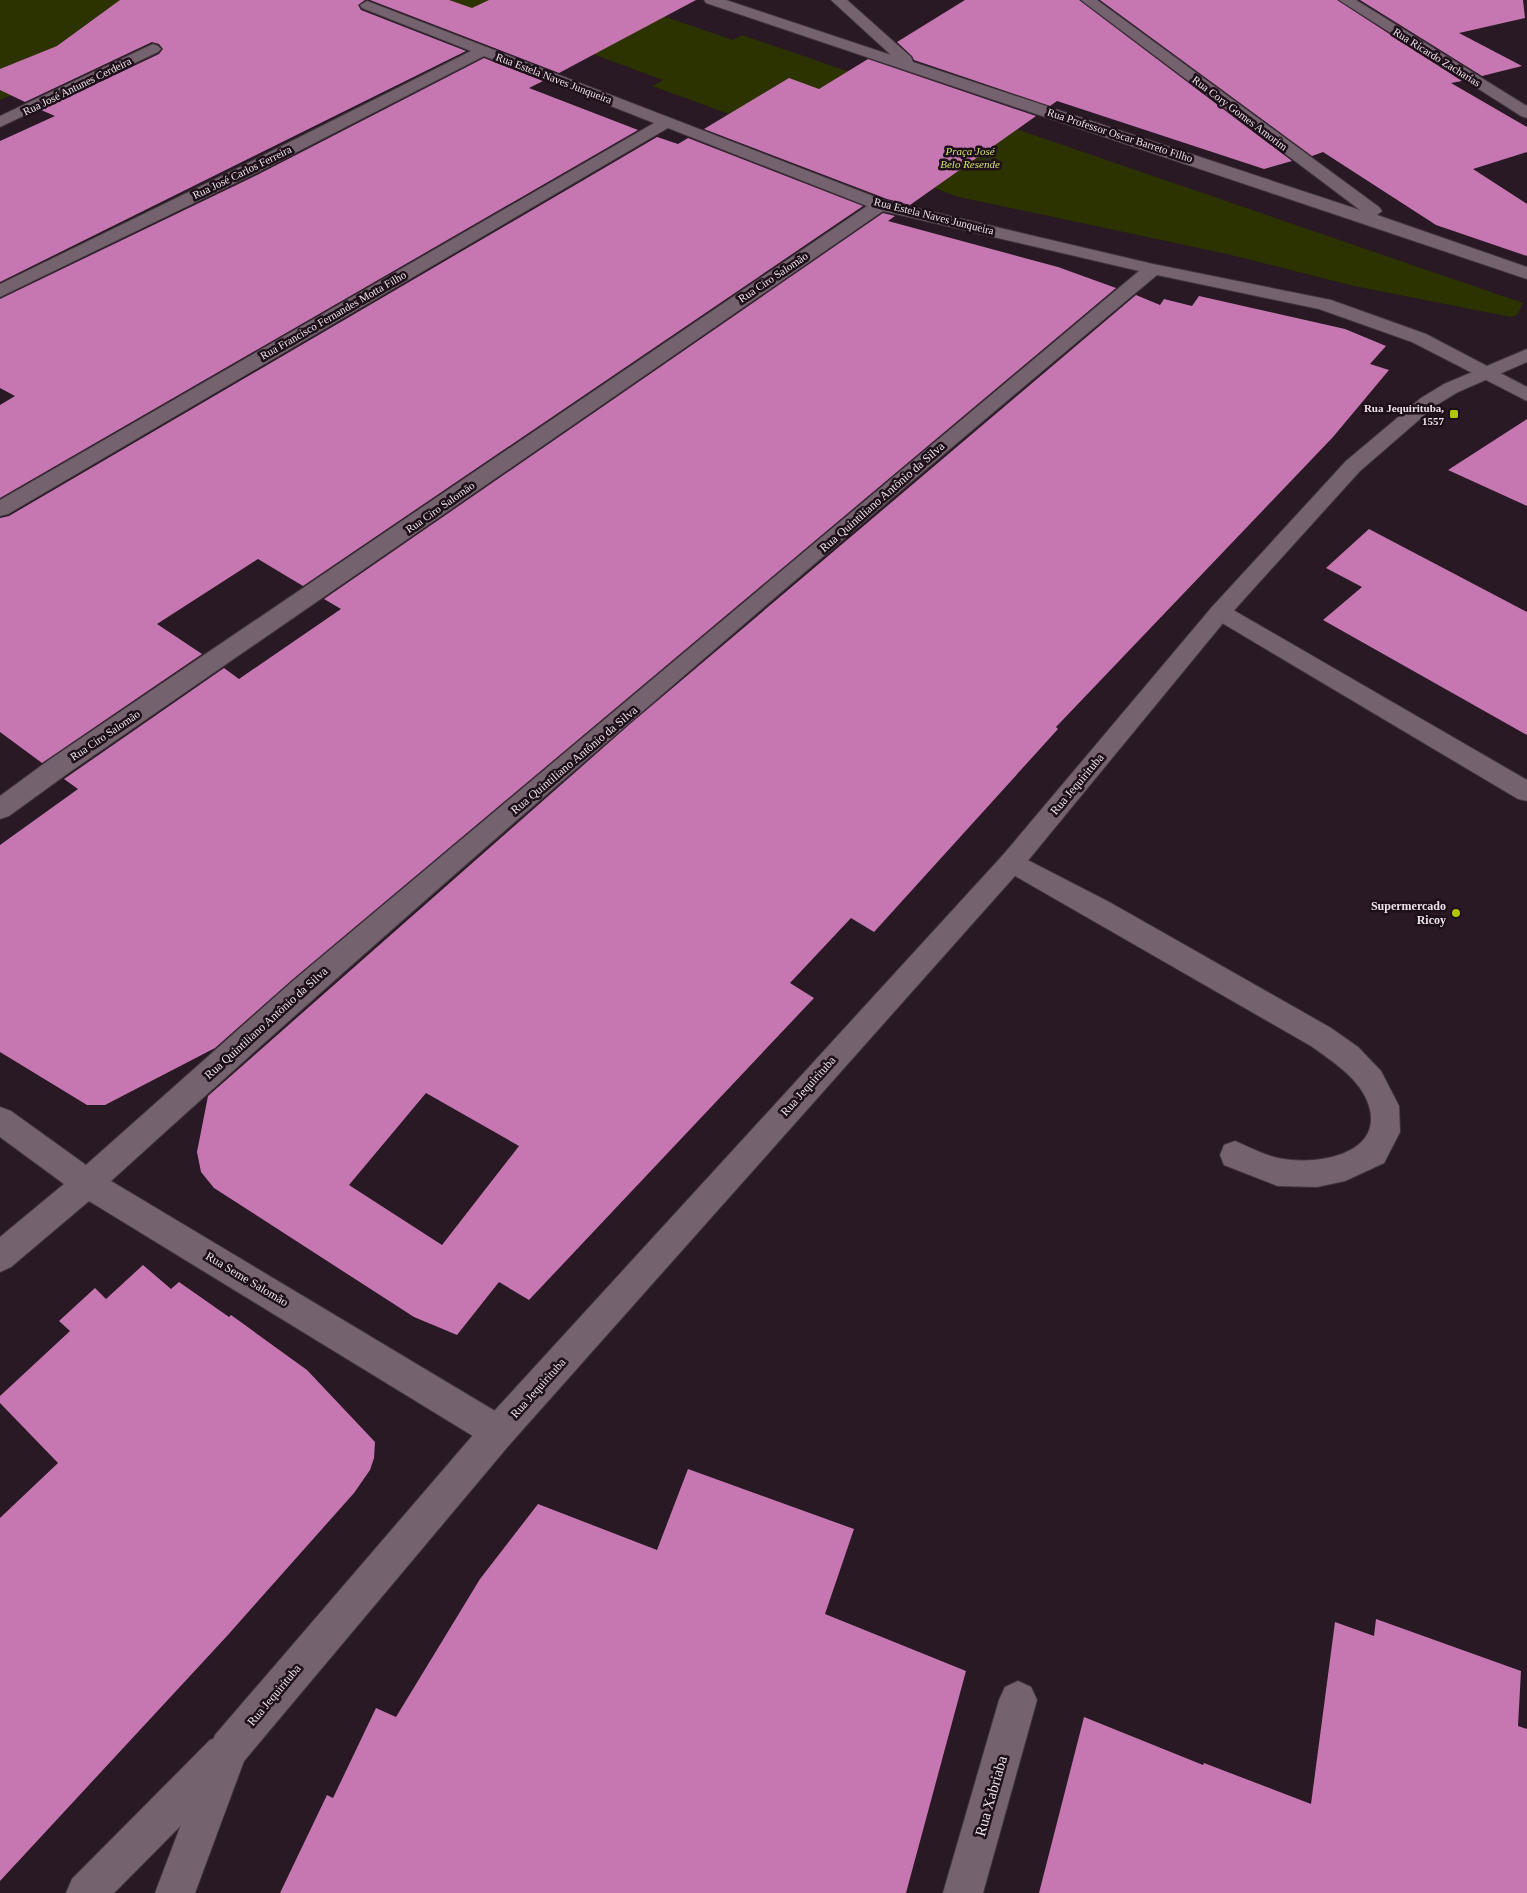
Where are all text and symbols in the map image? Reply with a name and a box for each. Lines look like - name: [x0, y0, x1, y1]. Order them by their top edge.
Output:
- street label: Rua Ricardo Zacharias: [1391, 25, 1483, 89]
- street label: Rua Estela Naves Junqueira: [494, 50, 614, 106]
- street label: Rua José Antunes Cerdeira: [21, 55, 133, 117]
- street label: Rua Cory Gomes Amorim: [1190, 73, 1290, 153]
- street label: Rua Professor Oscar Barreto Filho: [1046, 106, 1195, 164]
- street label: Rua José Carlos Ferreira: [191, 143, 293, 201]
- park label: Praça José Belo Resende: [940, 145, 1000, 170]
- street label: Rua Estela Naves Junqueira: [873, 195, 995, 237]
- street label: Rua Ciro Salomão: [736, 249, 810, 305]
- street label: Rua Francisco Fernandes Motta Filho: [258, 268, 408, 362]
- place label: Rua Jequirituba, 1557: [1364, 402, 1445, 427]
- marker: Rua Jequirituba, 1557: [1448, 408, 1460, 420]
- street label: Rua Quintiliano Antônio da Silva: [817, 439, 948, 555]
- street label: Rua Ciro Salomão: [403, 478, 477, 535]
- street label: Rua Quintiliano Antônio da Silva: [508, 703, 641, 817]
- street label: Rua Ciro Salomão: [68, 707, 142, 763]
- street label: Rua Jequirituba: [1047, 750, 1107, 817]
- place label: Supermercado Ricoy: [1371, 899, 1446, 927]
- marker: Supermercado Ricoy: [1450, 907, 1462, 919]
- street label: Rua Quintiliano Antônio da Silva: [202, 964, 331, 1082]
- street label: Rua Jequirituba: [777, 1053, 839, 1119]
- street label: Rua Seme Salomão: [203, 1249, 291, 1309]
- street label: Rua Jequirituba: [507, 1355, 569, 1421]
- street label: Rua Jequirituba: [244, 1661, 304, 1728]
- street label: Rua Xabriaba: [972, 1754, 1010, 1838]

